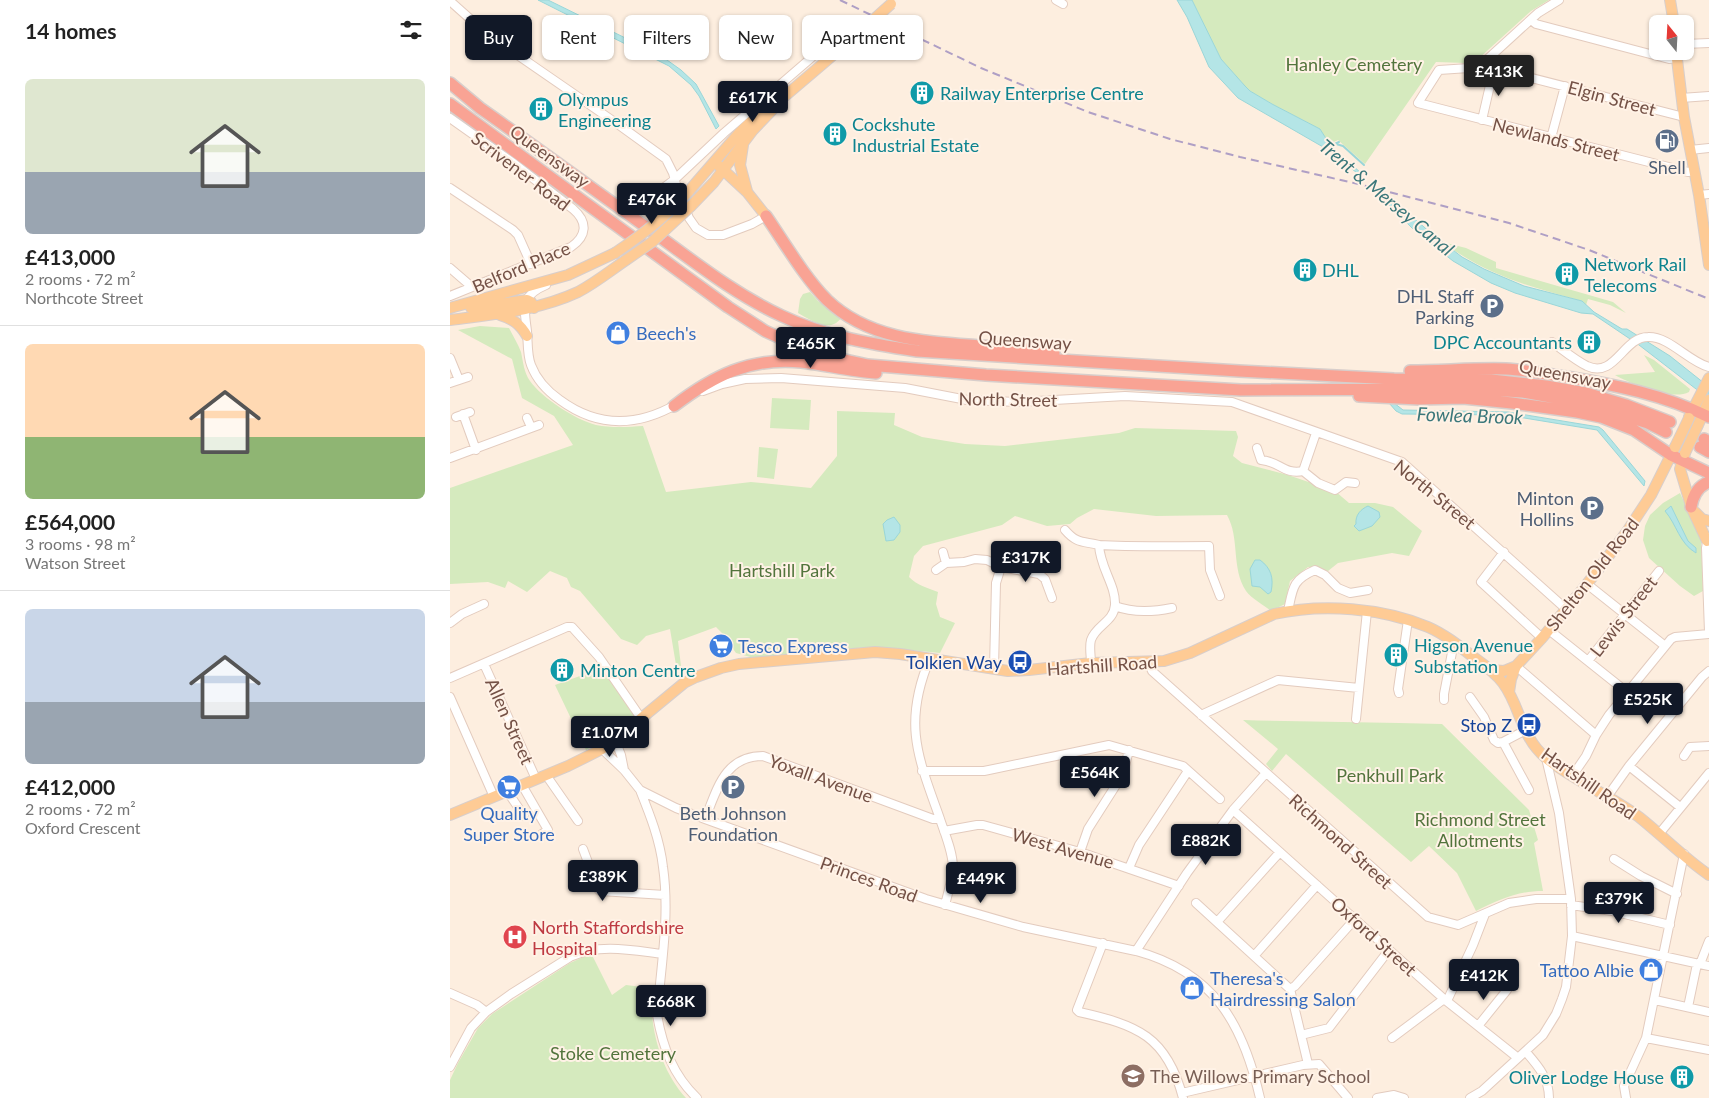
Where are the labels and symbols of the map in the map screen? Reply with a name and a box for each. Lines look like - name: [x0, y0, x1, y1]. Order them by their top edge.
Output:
- north arrow: [1649, 15, 1694, 60]
- park label: Hanley Cemetery: [1286, 53, 1423, 75]
- pin: £413K: [1464, 54, 1534, 97]
- street label: Elgin Street: [1566, 76, 1659, 120]
- pin: £617K: [718, 80, 788, 123]
- building icon: Railway Enterprise Centre: [909, 80, 935, 106]
- place label: Railway Enterprise Centre: [940, 82, 1144, 104]
- place label: Olympus Engineering: [558, 88, 651, 131]
- building icon: Olympus Engineering: [528, 96, 554, 122]
- place label: Cockshute Industrial Estate: [852, 113, 979, 156]
- street label: Newlands Street: [1490, 113, 1622, 166]
- street label: Queensway: [506, 120, 595, 193]
- building icon: Cockshute Industrial Estate: [822, 121, 848, 147]
- street label: Scrivener Road: [467, 127, 575, 215]
- fuel station icon: Shell: [1654, 128, 1680, 154]
- water label: Trent & Mersey Canal: [1315, 134, 1459, 260]
- place label: Shell: [1648, 156, 1686, 178]
- pin: £476K: [617, 182, 687, 225]
- street label: Belford Place: [469, 237, 573, 297]
- place label: Network Rail Telecoms: [1584, 253, 1687, 296]
- building icon: DHL: [1292, 257, 1318, 283]
- place label: DHL: [1322, 259, 1359, 281]
- building icon: Network Rail Telecoms: [1554, 261, 1580, 287]
- place label: DHL Staff Parking: [1397, 285, 1474, 328]
- parking icon: DHL Staff Parking: [1479, 293, 1505, 319]
- shop icon: Beech's: [605, 320, 631, 346]
- place label: Beech's: [636, 322, 696, 344]
- pin: £465K: [776, 326, 846, 369]
- street label: Queensway: [978, 326, 1073, 354]
- building icon: DPC Accountants: [1576, 329, 1602, 355]
- place label: DPC Accountants: [1433, 331, 1572, 353]
- street label: Queensway: [1517, 354, 1614, 394]
- street label: North Street: [958, 387, 1058, 411]
- water label: Fowlea Brook: [1416, 402, 1525, 428]
- street label: North Street: [1390, 454, 1481, 534]
- place label: Minton Hollins: [1517, 487, 1574, 530]
- parking icon: Minton Hollins: [1579, 495, 1605, 521]
- street label: Shelton Old Road: [1541, 513, 1643, 635]
- pin: £317K: [991, 540, 1061, 583]
- park label: Hartshill Park: [729, 559, 836, 581]
- street label: Lewis Street: [1585, 571, 1662, 661]
- supermarket icon: Tesco Express: [708, 633, 734, 659]
- place label: Higson Avenue Substation: [1414, 634, 1533, 677]
- place label: Tesco Express: [738, 635, 848, 657]
- building icon: Higson Avenue Substation: [1383, 642, 1409, 668]
- bus stop icon: Tolkien Way: [1007, 649, 1033, 675]
- street label: Hartshill Road: [1046, 650, 1158, 680]
- place label: Tolkien Way: [906, 651, 1003, 673]
- building icon: Minton Centre: [549, 657, 575, 683]
- place label: Minton Centre: [580, 659, 696, 681]
- street label: Allen Street: [481, 674, 539, 768]
- pin: £525K: [1613, 682, 1683, 725]
- bus stop icon: Stop Z: [1516, 712, 1542, 738]
- place label: Stop Z: [1460, 714, 1512, 736]
- pin: £1.07M: [569, 716, 651, 758]
- street label: Hartshill Road: [1537, 742, 1641, 824]
- street label: Yoxall Avenue: [766, 749, 876, 807]
- pin: £564K: [1060, 756, 1130, 798]
- park label: Penkhull Park: [1336, 764, 1445, 786]
- supermarket icon: Quality Super Store: [496, 774, 522, 800]
- parking icon: Beth Johnson Foundation: [720, 774, 746, 800]
- street label: Richmond Street: [1285, 789, 1398, 893]
- place label: Quality Super Store: [463, 802, 555, 845]
- place label: Beth Johnson Foundation: [679, 802, 787, 845]
- park label: Richmond Street Allotments: [1414, 808, 1546, 851]
- street label: West Avenue: [1010, 823, 1116, 873]
- pin: £882K: [1171, 824, 1241, 866]
- street label: Princes Road: [817, 851, 921, 907]
- pin: £389K: [568, 860, 638, 902]
- pin: £449K: [946, 862, 1016, 904]
- pin: £379K: [1584, 882, 1654, 924]
- street label: Oxford Street: [1327, 892, 1422, 981]
- place label: North Staffordshire Hospital: [532, 916, 684, 959]
- hospital icon: North Staffordshire Hospital: [502, 924, 528, 950]
- shop icon: Tattoo Albie: [1638, 957, 1664, 983]
- pin: £412K: [1449, 958, 1519, 1001]
- place label: Tattoo Albie: [1540, 959, 1634, 981]
- place label: Theresa's Hairdressing Salon: [1210, 967, 1356, 1010]
- shop icon: Theresa's Hairdressing Salon: [1179, 975, 1205, 1001]
- pin: £668K: [636, 984, 706, 1027]
- park label: Stoke Cemetery: [550, 1042, 677, 1064]
- school or university icon: The Willows Primary School: [1120, 1063, 1146, 1089]
- building icon: Oliver Lodge House: [1669, 1064, 1695, 1090]
- place label: The Willows Primary School: [1150, 1065, 1371, 1087]
- place label: Oliver Lodge House: [1509, 1066, 1664, 1088]

